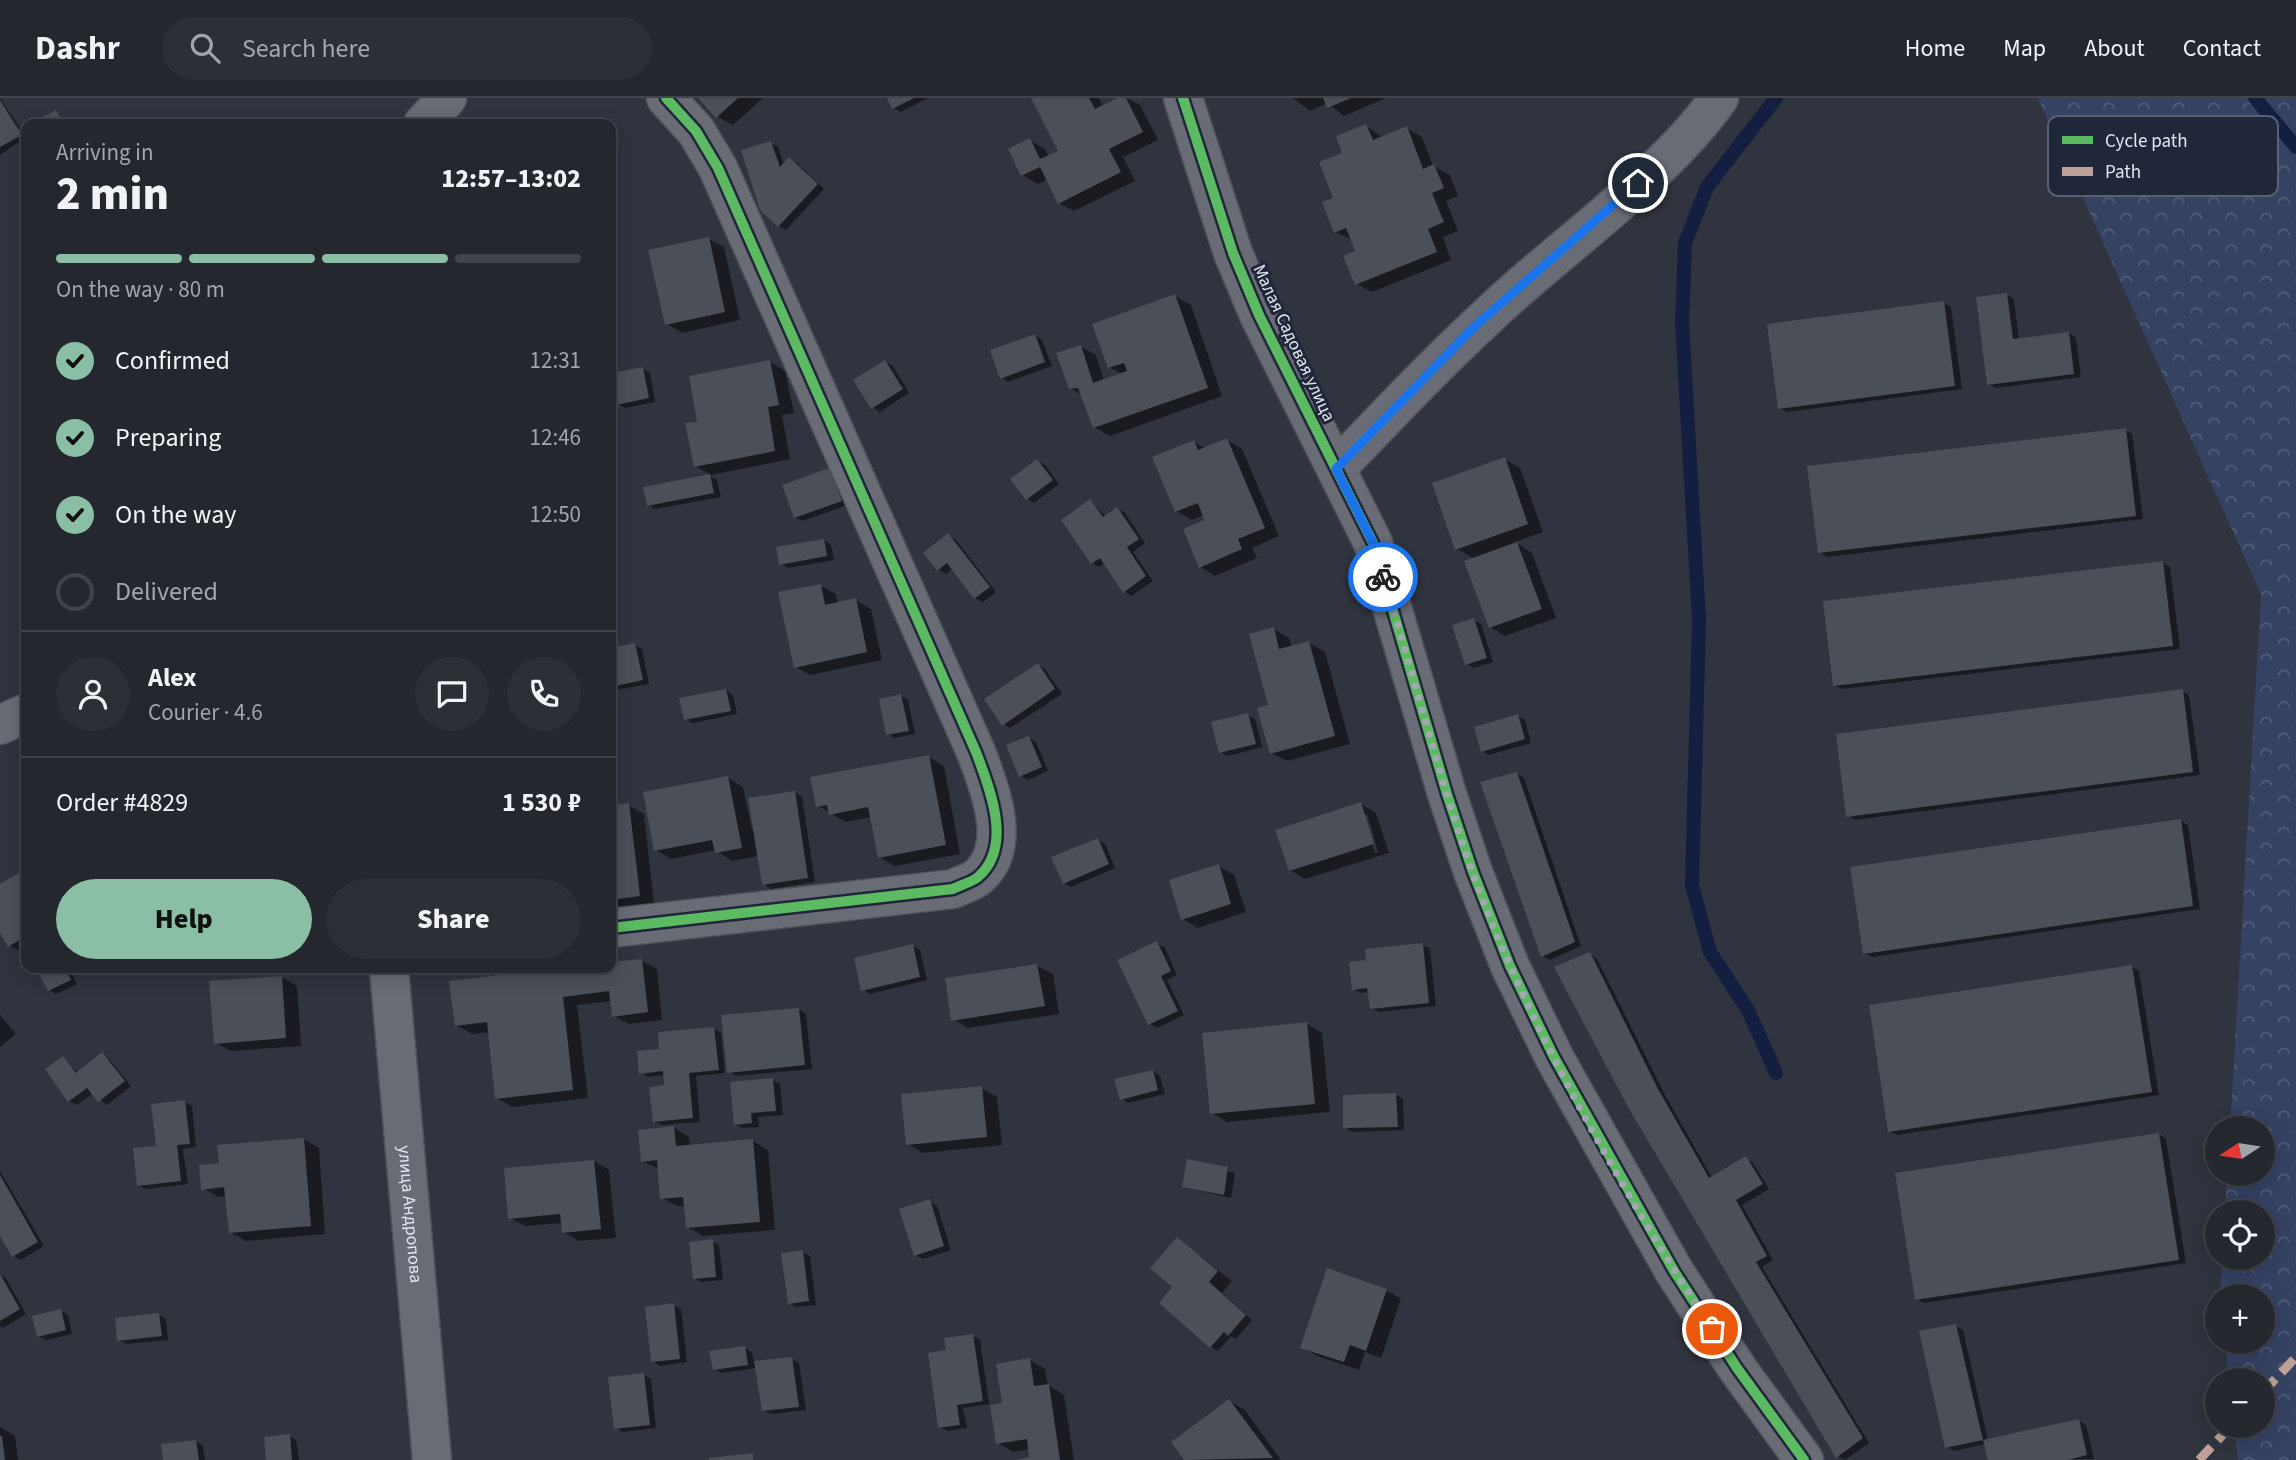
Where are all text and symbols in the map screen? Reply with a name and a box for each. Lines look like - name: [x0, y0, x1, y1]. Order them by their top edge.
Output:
- search box: [162, 17, 652, 80]
- text: Dashr: [35, 25, 120, 72]
- icon: search: [186, 29, 224, 67]
- text: Search here: [242, 30, 370, 67]
- text: Home: [1905, 31, 1965, 66]
- text: Map: [2003, 31, 2046, 66]
- text: About: [2084, 31, 2145, 66]
- text: Contact: [2183, 31, 2261, 66]
- legend: [2048, 116, 2278, 196]
- text: Cycle path: [2105, 128, 2187, 155]
- text: Arriving in: [56, 136, 154, 169]
- pin: [1608, 153, 1668, 213]
- text: Path: [2105, 159, 2141, 186]
- text: 12:57–13:02: [441, 160, 581, 197]
- text: 2 min: [56, 162, 169, 227]
- icon: home: [1619, 164, 1657, 202]
- street label: Малая Садовая улица: [1247, 260, 1341, 426]
- text: On the way · 80 m: [56, 273, 225, 306]
- icon: check: [56, 342, 94, 380]
- text: Confirmed: [115, 342, 230, 379]
- text: 12:31: [530, 344, 581, 377]
- icon: check: [56, 419, 94, 457]
- text: Preparing: [115, 419, 221, 456]
- text: 12:46: [530, 421, 581, 454]
- icon: check: [56, 496, 94, 534]
- text: On the way: [115, 496, 236, 533]
- text: 12:50: [530, 498, 581, 531]
- courier: [1348, 542, 1418, 612]
- icon: bike: [1364, 558, 1402, 596]
- text: Delivered: [115, 573, 218, 610]
- button: person: [56, 657, 130, 731]
- button: chat: [415, 657, 489, 731]
- button: phone: [507, 657, 581, 731]
- text: Alex: [148, 659, 197, 696]
- text: Courier · 4.6: [148, 696, 263, 729]
- text: Order #4829: [56, 784, 188, 821]
- text: 1 530 ₽: [502, 784, 581, 821]
- button: Help: [56, 879, 312, 959]
- button: Share: [326, 879, 581, 959]
- north arrow: [2205, 1116, 2275, 1186]
- map controls: [2205, 1116, 2275, 1438]
- street label: улица Андропова: [392, 1144, 429, 1284]
- button: locate: [2205, 1200, 2275, 1270]
- button: +: [2205, 1284, 2275, 1354]
- pin: [1682, 1299, 1742, 1359]
- icon: bag: [1693, 1310, 1731, 1348]
- button: −: [2205, 1368, 2275, 1438]

